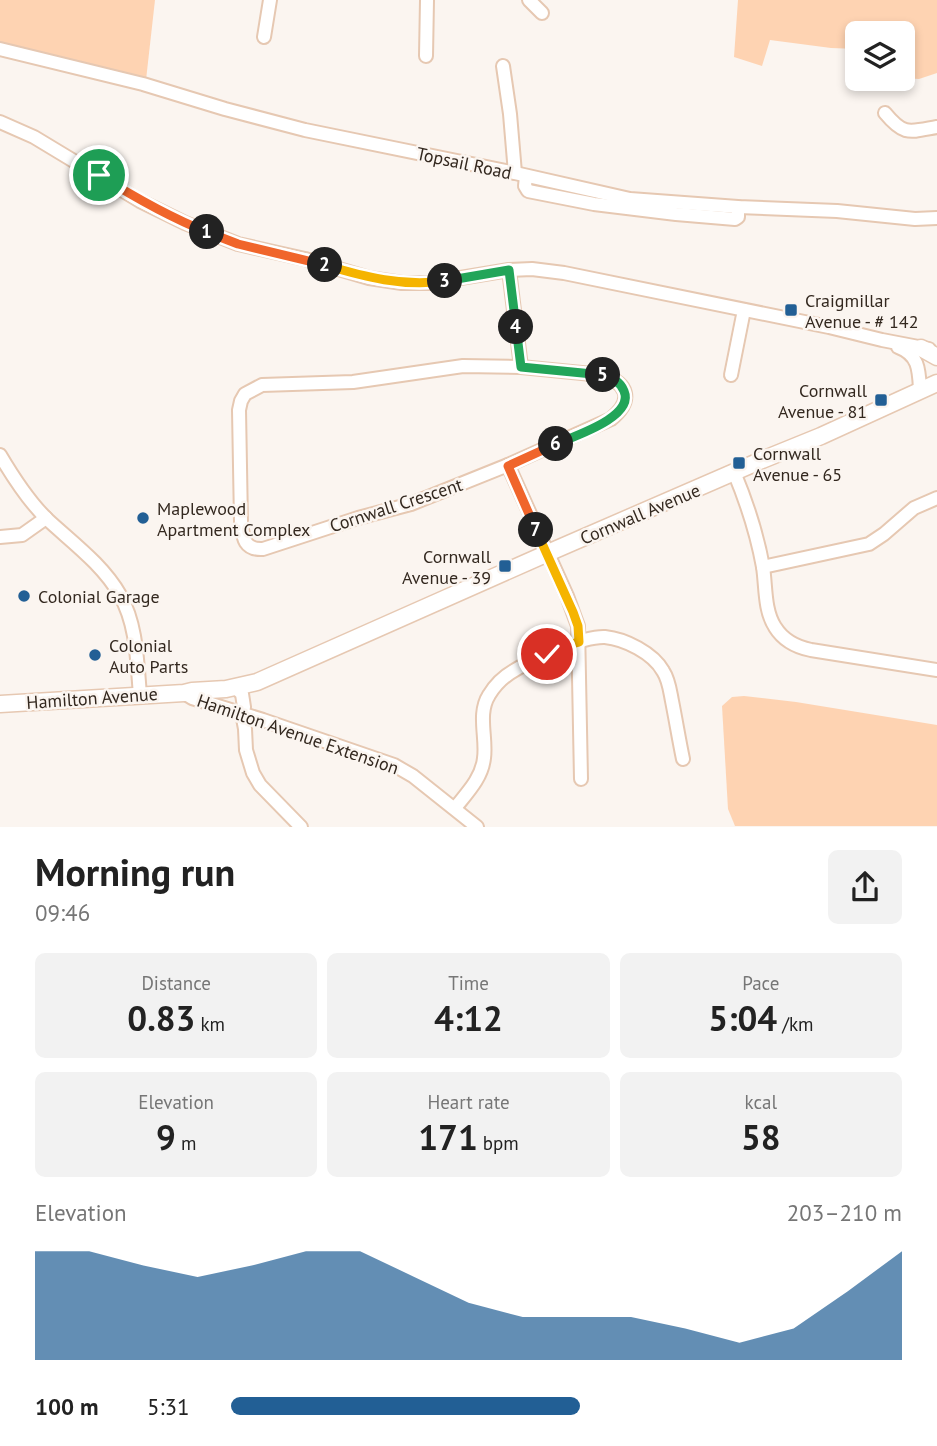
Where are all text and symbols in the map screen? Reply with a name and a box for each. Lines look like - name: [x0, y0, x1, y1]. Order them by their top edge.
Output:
- map controls: [845, 21, 915, 91]
- button: layers: [845, 21, 915, 91]
- street label: Topsail Road: [414, 142, 514, 184]
- pin: [69, 145, 129, 205]
- icon: arrive: [80, 156, 118, 194]
- pin: 1: [190, 215, 224, 250]
- text: 1: [201, 219, 212, 243]
- pin: 2: [308, 247, 342, 282]
- text: 2: [319, 252, 330, 276]
- pin: 3: [428, 264, 462, 298]
- text: 3: [439, 268, 450, 292]
- place label: Craigmillar Avenue - # 142: [805, 289, 918, 333]
- marker: Craigmillar Avenue - # 142: [783, 302, 799, 318]
- pin: 4: [498, 310, 534, 344]
- text: 4: [510, 314, 521, 338]
- pin: 5: [586, 358, 620, 392]
- text: 5: [597, 362, 608, 386]
- place label: Cornwall Avenue - 81: [778, 379, 868, 423]
- marker: Cornwall Avenue - 81: [873, 392, 889, 408]
- pin: 6: [538, 426, 574, 462]
- text: 6: [550, 431, 561, 455]
- place label: Cornwall Avenue - 65: [753, 442, 842, 486]
- marker: Cornwall Avenue - 65: [731, 455, 747, 471]
- street label: Cornwall Crescent: [327, 473, 465, 537]
- street label: Cornwall Avenue: [576, 478, 704, 550]
- place label: Maplewood Apartment Complex: [157, 497, 310, 541]
- marker: Maplewood Apartment Complex: [135, 510, 151, 526]
- pin: 7: [518, 512, 554, 548]
- text: 7: [530, 517, 541, 541]
- place label: Cornwall Avenue - 39: [402, 545, 492, 589]
- marker: Cornwall Avenue - 39: [497, 558, 513, 574]
- place label: Colonial Garage: [38, 585, 160, 608]
- marker: Colonial Garage: [16, 588, 32, 604]
- pin: [517, 624, 577, 684]
- place label: Colonial Auto Parts: [109, 634, 188, 678]
- icon: check: [528, 635, 566, 673]
- marker: Colonial Auto Parts: [87, 647, 103, 663]
- street label: Hamilton Avenue: [26, 682, 158, 714]
- street label: Hamilton Avenue Extension: [194, 689, 402, 779]
- text: Morning run: [35, 847, 235, 896]
- button: share: [828, 850, 902, 924]
- text: 09:46: [35, 898, 90, 927]
- text: Distance: [141, 971, 211, 995]
- text: Time: [448, 971, 489, 995]
- text: Pace: [742, 971, 779, 995]
- text: 0.83: [127, 995, 195, 1041]
- text: 4:12: [434, 995, 503, 1041]
- text: 5:04: [708, 995, 777, 1041]
- text: km: [195, 1012, 225, 1036]
- text: /km: [777, 1012, 813, 1036]
- text: Elevation: [138, 1090, 214, 1114]
- text: Heart rate: [427, 1090, 510, 1114]
- text: kcal: [745, 1090, 777, 1114]
- text: 9: [156, 1114, 176, 1160]
- text: 171: [418, 1114, 478, 1160]
- text: 58: [741, 1114, 781, 1160]
- text: m: [176, 1131, 196, 1155]
- text: bpm: [478, 1131, 519, 1155]
- text: Elevation: [35, 1198, 127, 1227]
- text: 203–210 m: [787, 1198, 902, 1227]
- text: 100 m: [35, 1392, 98, 1421]
- text: 5:31: [147, 1392, 190, 1421]

